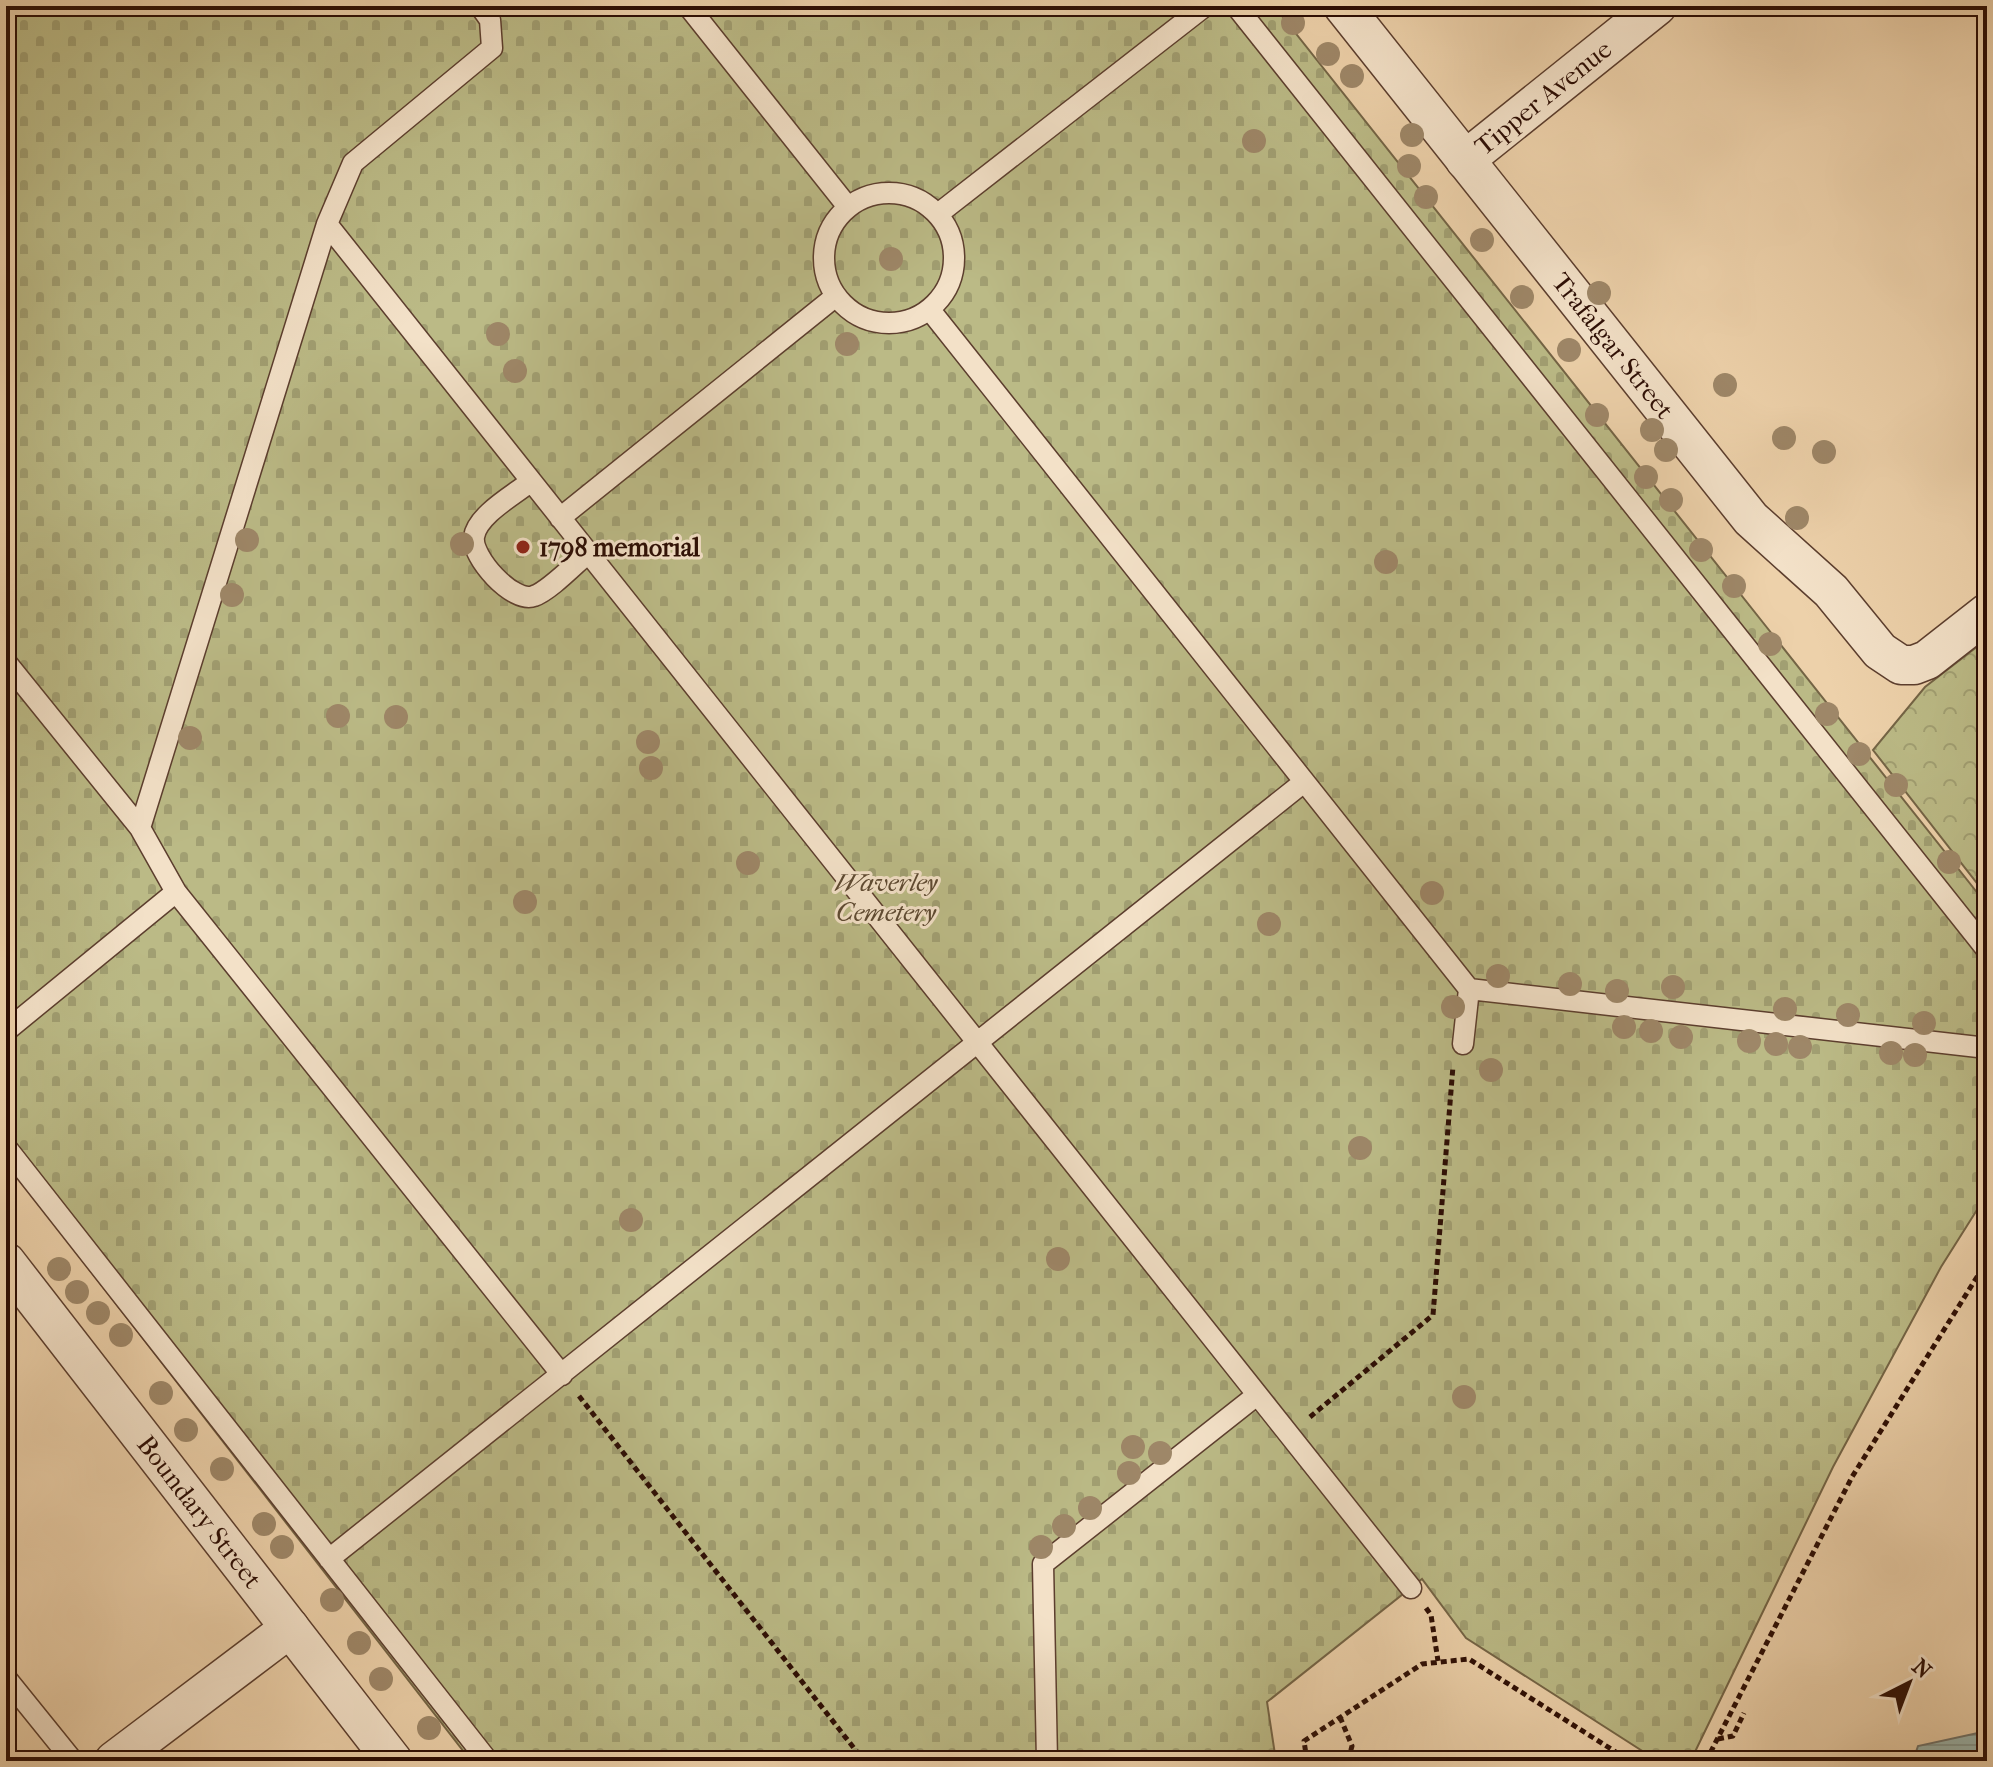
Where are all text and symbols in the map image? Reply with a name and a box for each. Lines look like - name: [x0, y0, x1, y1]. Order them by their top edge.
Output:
- street label: Tipper Avenue: [1468, 33, 1618, 162]
- street label: Trafalgar Street: [1546, 266, 1681, 425]
- place label: 1798 memorial: [539, 532, 701, 563]
- marker: 1798 memorial: [514, 538, 532, 556]
- park label: Waverley Cemetery: [835, 867, 939, 928]
- street label: Boundary Street: [131, 1429, 269, 1595]
- north arrow: [1869, 1643, 1949, 1723]
- text: N: [1907, 1654, 1937, 1684]

